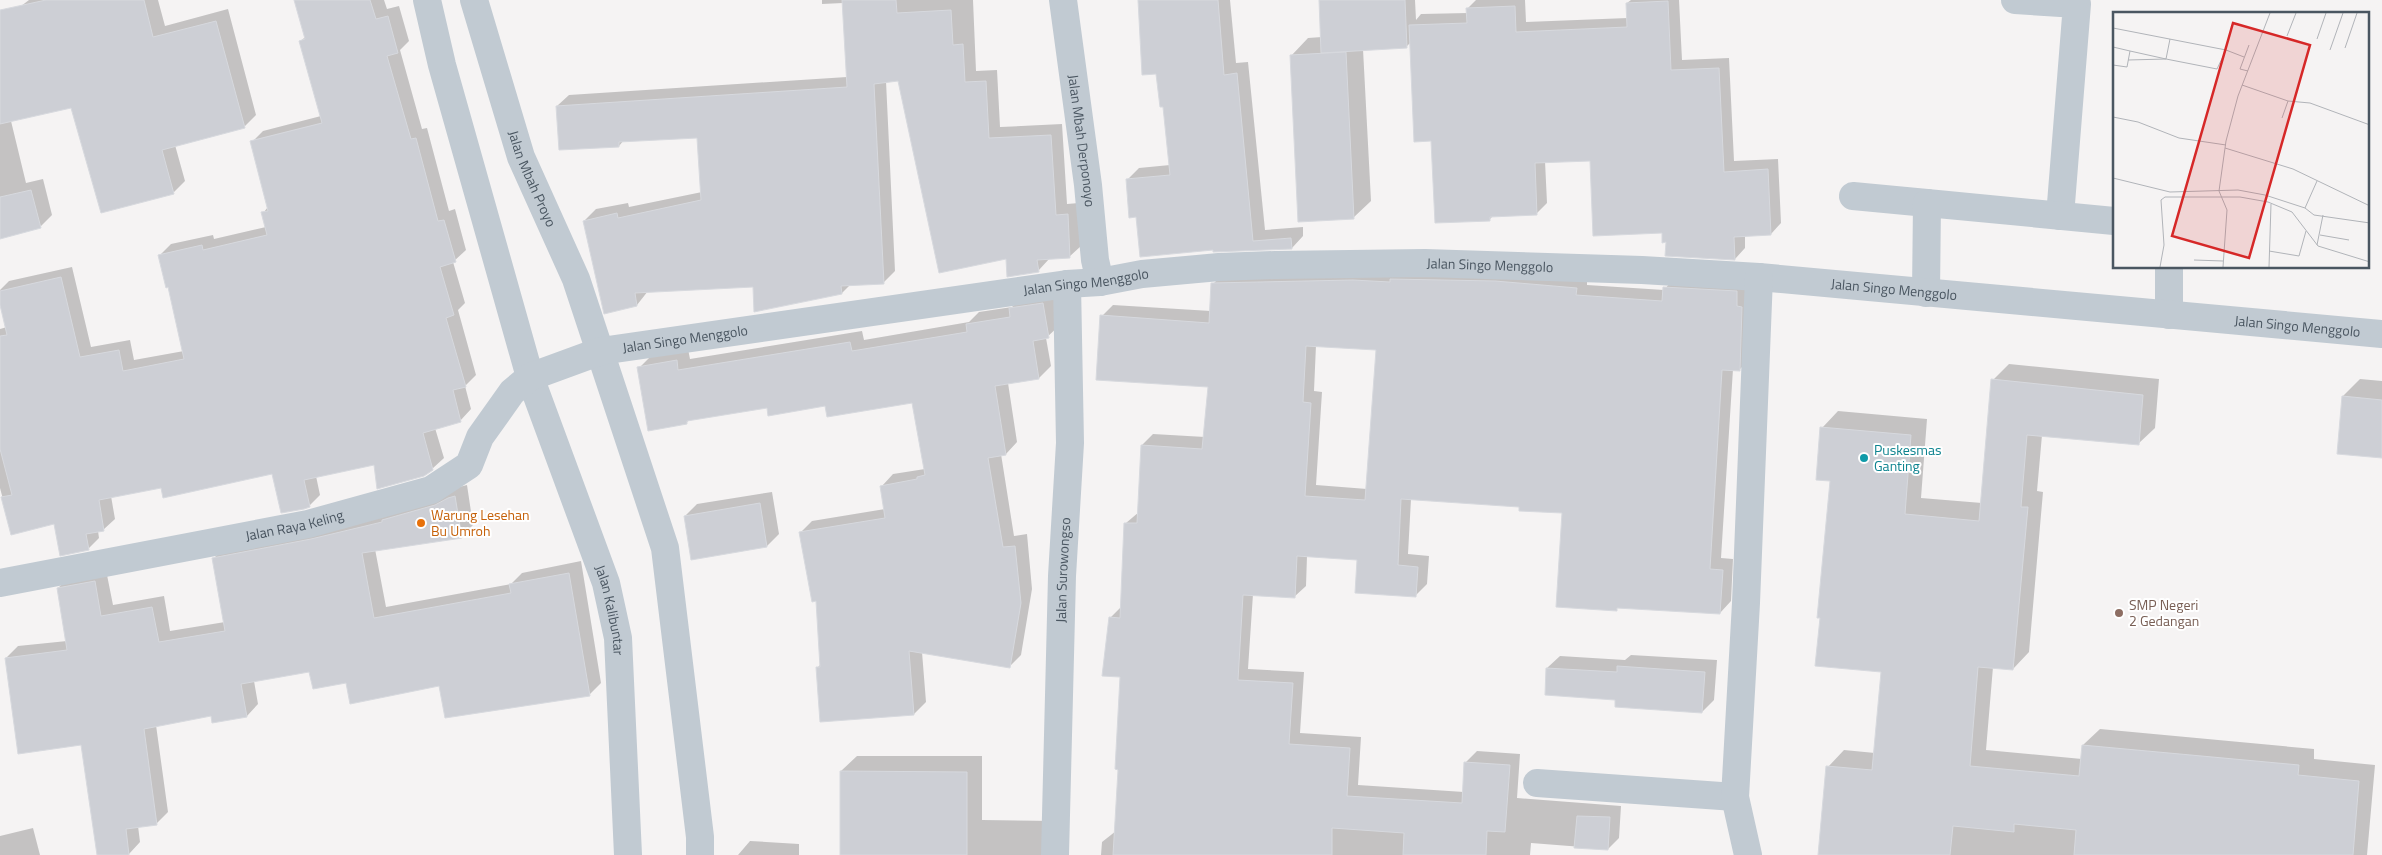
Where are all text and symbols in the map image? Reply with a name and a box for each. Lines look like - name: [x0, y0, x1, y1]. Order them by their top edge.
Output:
- inset map: [2113, 12, 2370, 269]
- street label: Jalan Mbah Derponoyo: [1063, 73, 1101, 208]
- street label: Jalan Mbah Proyo: [504, 128, 562, 230]
- street label: Jalan Singo Menggolo: [1426, 252, 1554, 277]
- street label: Jalan Singo Menggolo: [1022, 262, 1150, 300]
- street label: Jalan Singo Menggolo: [1830, 273, 1958, 305]
- street label: Jalan Singo Menggolo: [2233, 310, 2361, 342]
- street label: Jalan Singo Menggolo: [621, 319, 749, 358]
- place label: Puskesmas Ganting: [1874, 439, 1942, 476]
- marker: Puskesmas Ganting: [1858, 452, 1870, 464]
- street label: Jalan Raya Keling: [243, 504, 346, 546]
- place label: Warung Lesehan Bu Umroh: [431, 504, 530, 541]
- marker: Warung Lesehan Bu Umroh: [415, 517, 427, 529]
- street label: Jalan Surowongso: [1050, 517, 1076, 623]
- street label: Jalan Kalibuntar: [590, 562, 630, 656]
- place label: SMP Negeri 2 Gedangan: [2129, 594, 2199, 631]
- marker: SMP Negeri 2 Gedangan: [2113, 607, 2125, 619]

